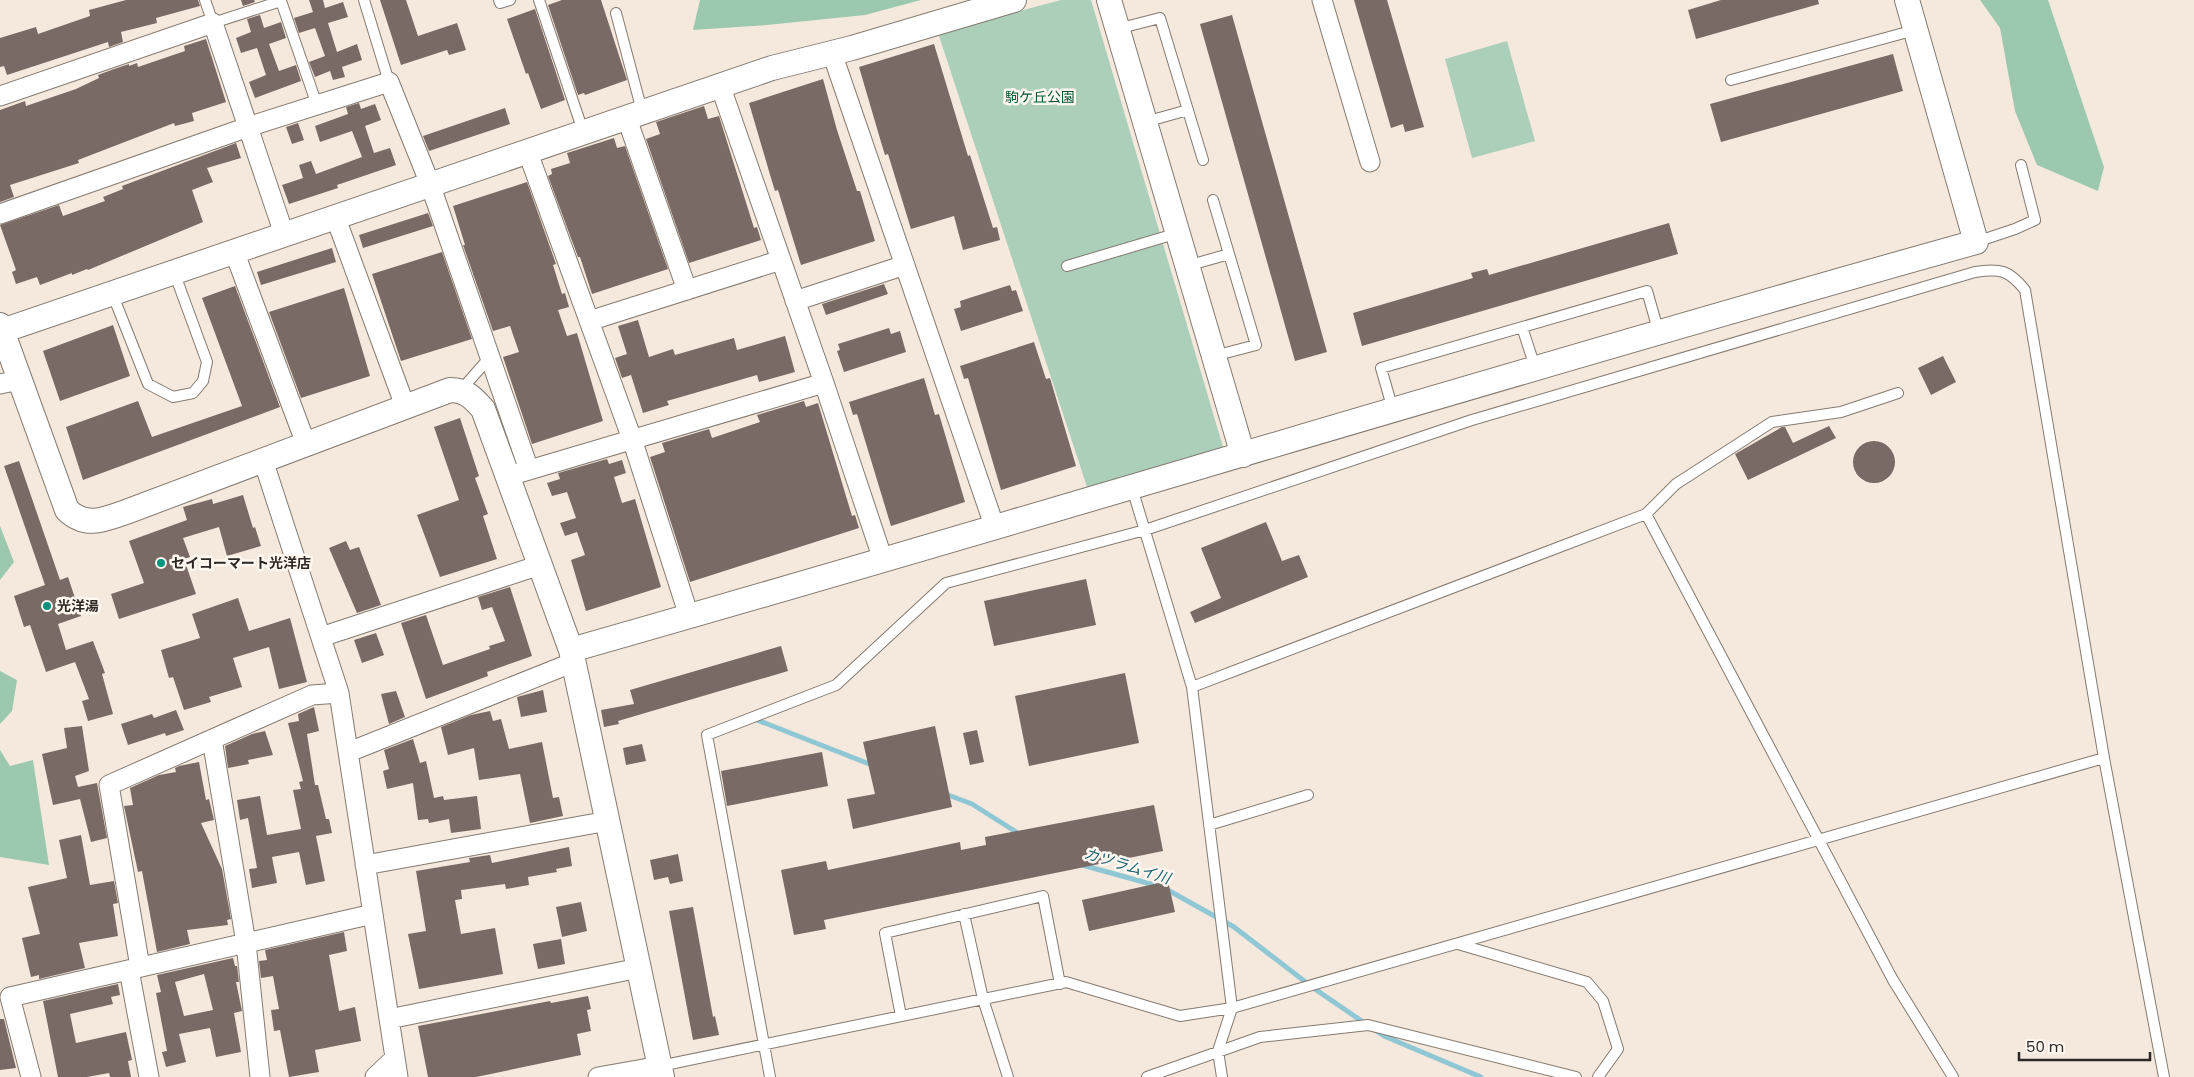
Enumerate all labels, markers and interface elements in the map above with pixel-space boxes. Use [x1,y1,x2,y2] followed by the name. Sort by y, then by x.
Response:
[1005,87,1075,107] park label: 駒ケ丘公園
[171,553,311,573] place label: セイコーマート光洋店
[155,557,167,569] marker: セイコーマート光洋店
[57,596,99,616] place label: 光洋湯
[41,600,53,612] marker: 光洋湯
[1081,842,1175,889] water label: カツラムイ川
[2019,1030,2150,1062] scale bar
[2026,1036,2064,1057] text: 50 m

